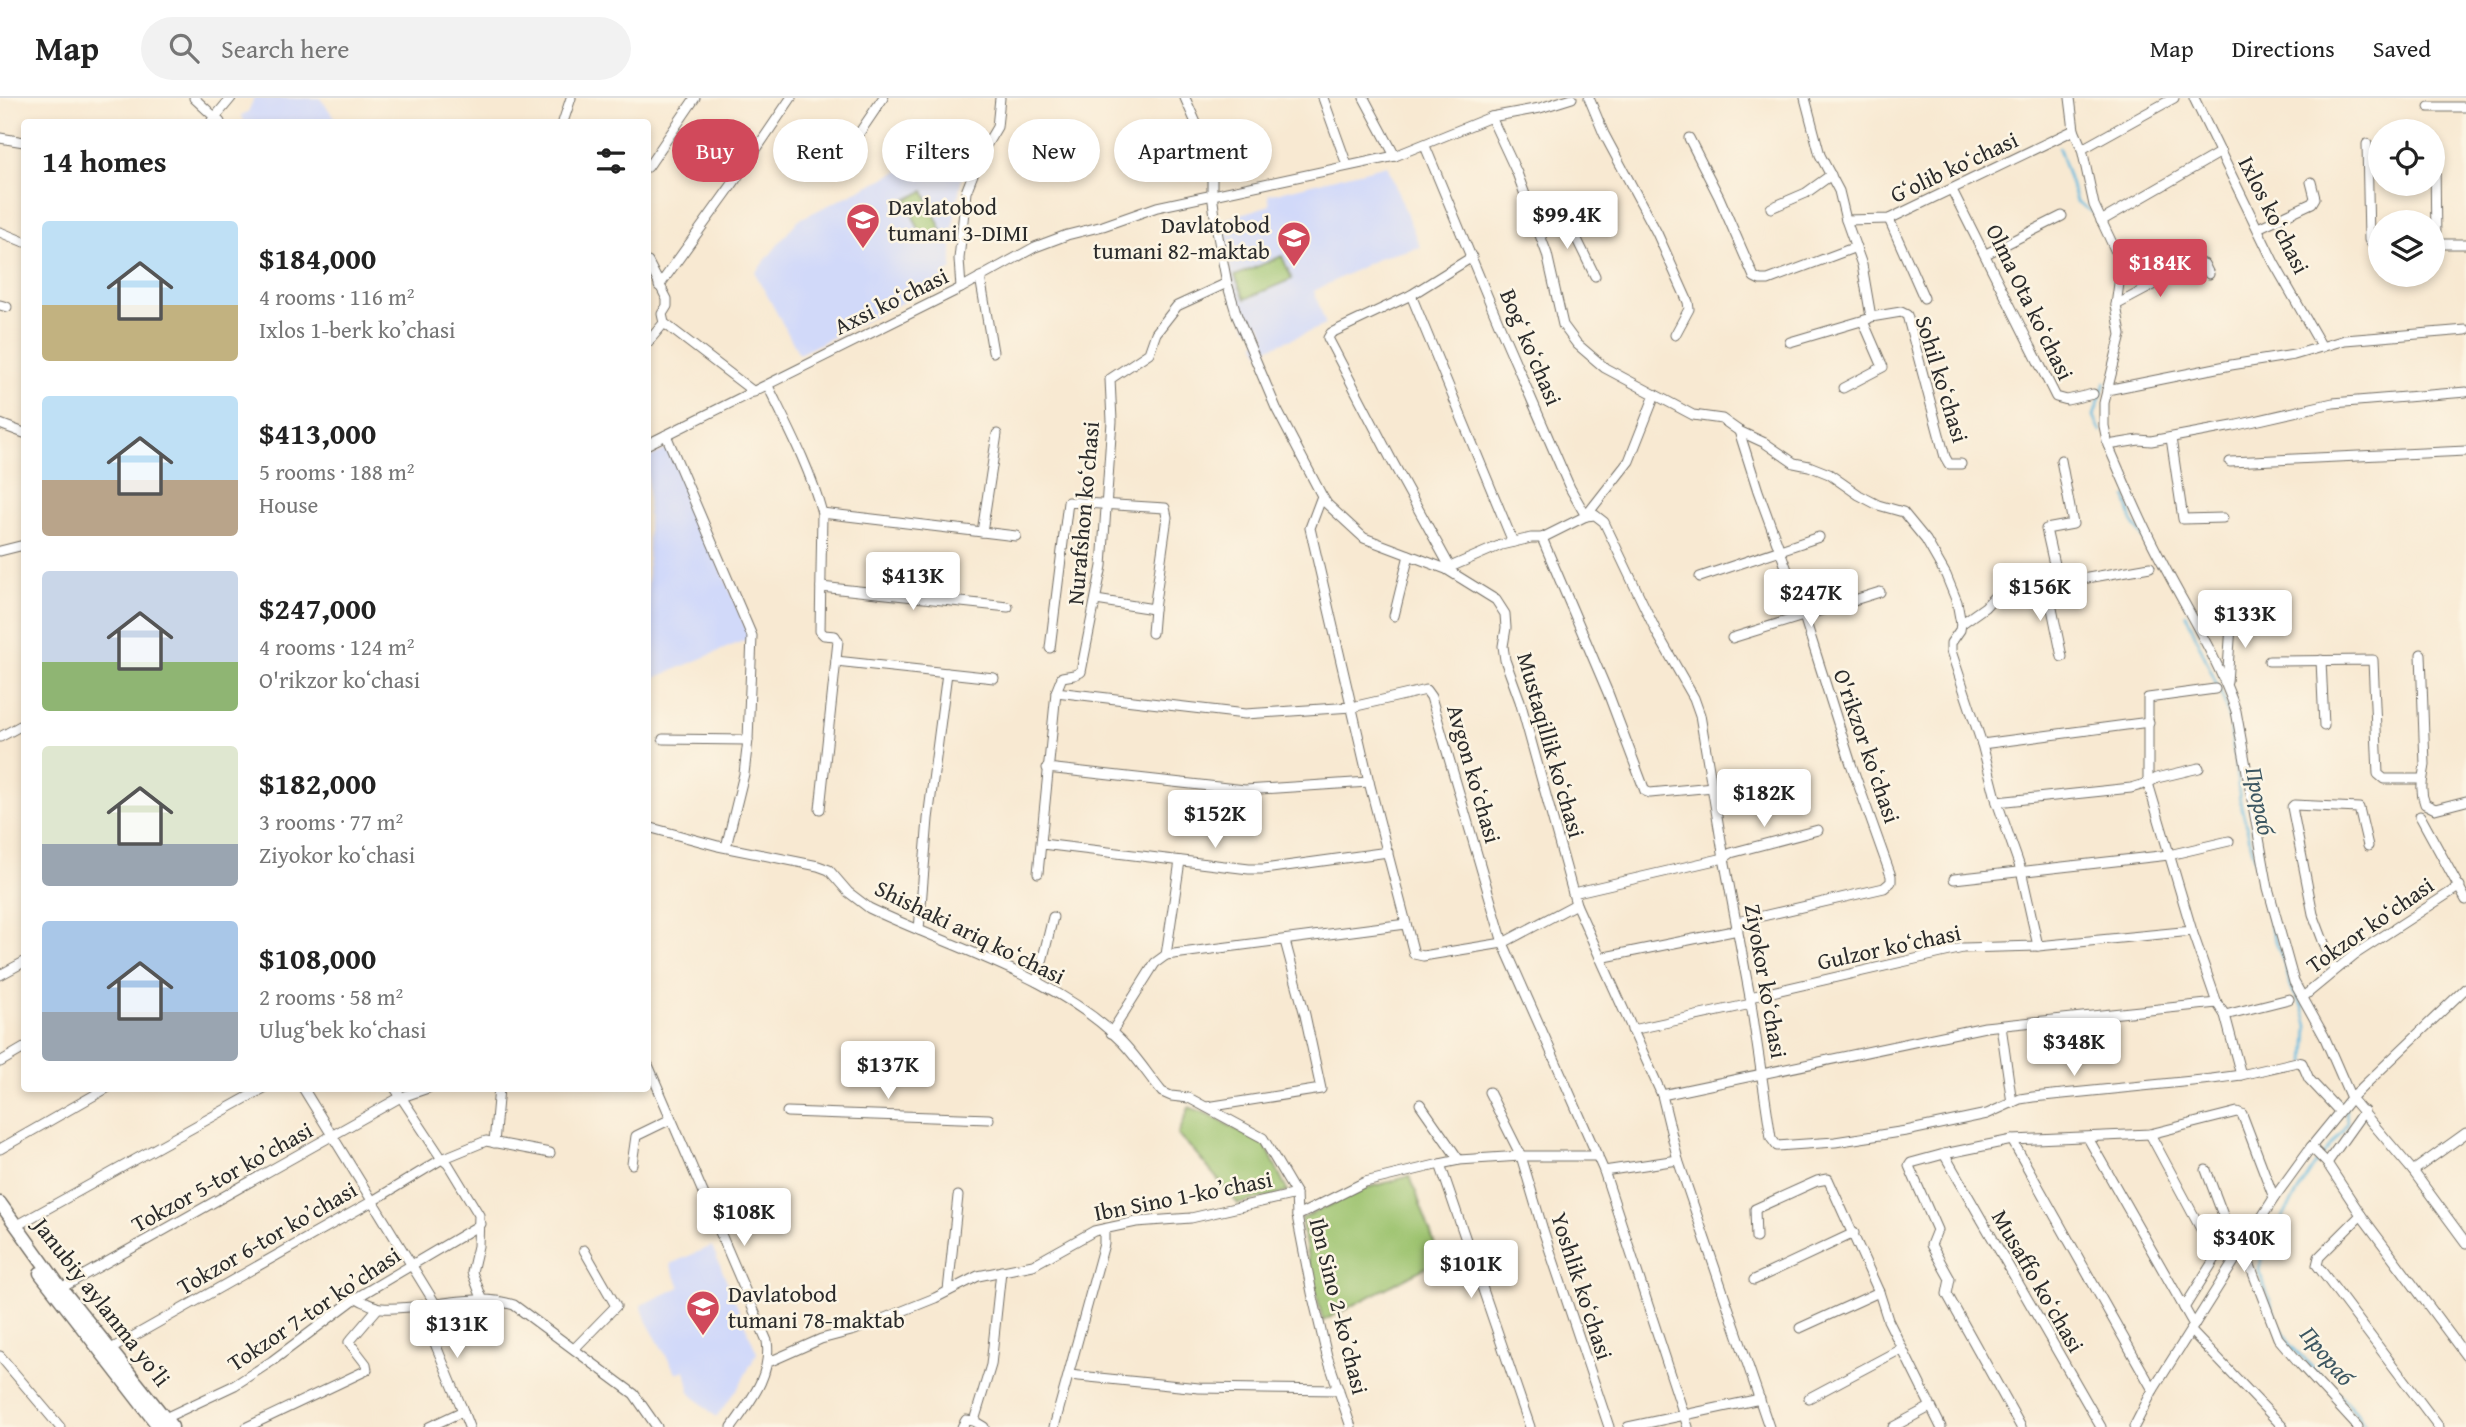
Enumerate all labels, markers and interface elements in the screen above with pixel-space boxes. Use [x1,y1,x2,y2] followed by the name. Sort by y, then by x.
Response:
[141,17,631,80] search box
[35,24,99,72] text: Map
[165,29,203,67] icon: search
[221,29,349,68] text: Search here
[2150,31,2194,66] text: Map
[2232,31,2335,66] text: Directions
[2373,31,2431,66] text: Saved
[672,119,759,182] chip: Buy
[773,119,868,182] chip: Rent
[882,119,994,182] chip: Filters
[1008,119,1100,182] chip: New
[1114,119,1272,182] chip: Apartment
[2368,119,2445,287] map controls
[2368,119,2445,196] button: locate
[1884,123,2023,211] street label: Gʻolib koʻchasi
[42,139,167,183] text: 14 homes
[592,142,630,180] icon: filters
[2231,150,2318,280] street label: Ixlos koʻchasi
[888,190,1029,249] place label: Davlatobod tumani 3-DIMI
[1510,192,1624,251] pin: $99.4K
[1533,197,1601,230] text: $99.4K
[844,201,882,250] school or university icon: Davlatobod tumani 3-DIMI
[1093,208,1271,267] place label: Davlatobod tumani 82-maktab
[2368,210,2445,287] button: layers
[1978,218,2083,386] street label: Olma Ota koʻchasi
[1275,219,1313,268] school or university icon: Davlatobod tumani 82-maktab
[259,236,376,280] text: $184,000
[2111,240,2209,299] pin: $184K
[2129,245,2191,278] text: $184K
[98,249,182,333] icon: home
[828,259,954,342] street label: Axsi koʻchasi
[259,280,414,313] text: 4 rooms · 116 m²
[1492,283,1571,410] street label: Bogʻ koʻchasi
[1908,311,1977,446] street label: Sohil koʻchasi
[259,313,456,346] text: Ixlos 1-berk koʼchasi
[259,411,376,455] text: $413,000
[1058,420,1107,606] street label: Nurafshon koʻchasi
[98,424,182,508] icon: home
[259,455,414,488] text: 5 rooms · 188 m²
[259,488,318,521] text: House
[864,552,962,612] pin: $413K
[882,558,944,591] text: $413K
[1991,564,2089,623] pin: $156K
[2009,569,2071,602] text: $156K
[1762,570,1860,629] pin: $247K
[1780,575,1842,608] text: $247K
[259,586,376,630] text: $247,000
[2196,590,2294,650] pin: $133K
[2214,596,2276,629] text: $133K
[98,599,182,683] icon: home
[259,630,414,663] text: 4 rooms · 124 m²
[1509,648,1594,841] street label: Mustaqillik koʻchasi
[259,663,420,696] text: O'rikzor koʻchasi
[1826,664,1909,827] street label: O'rikzor koʻchasi
[1439,701,1510,847] street label: Avgon koʻchasi
[259,761,376,805] text: $182,000
[2237,764,2284,839] water label: Прораб
[1715,770,1813,829] pin: $182K
[98,774,182,858] icon: home
[1733,775,1795,808] text: $182K
[1166,790,1264,850] pin: $152K
[1184,796,1246,829] text: $152K
[259,805,403,838] text: 3 rooms · 77 m²
[259,838,415,871] text: Ziyokor koʻchasi
[2299,868,2440,981] street label: Tokzor koʻchasi
[870,871,1071,992] street label: Shishaki ariq koʻchasi
[1737,901,1796,1061] street label: Ziyokor koʻchasi
[1814,915,1964,978] street label: Gulzor koʻchasi
[259,936,376,980] text: $108,000
[98,949,182,1033] icon: home
[259,980,403,1013] text: 2 rooms · 58 m²
[259,1013,426,1046] text: Ulugʻbek koʻchasi
[2025,1018,2123,1078] pin: $348K
[2043,1024,2105,1057] text: $348K
[839,1042,937,1101] pin: $137K
[857,1047,919,1080] text: $137K
[125,1113,318,1240] street label: Tokzor 5-tor koʼchasi
[1091,1162,1275,1229] street label: Ibn Sino 1-koʼchasi
[171,1173,363,1303] street label: Tokzor 6-tor koʼchasi
[695,1188,793,1248] pin: $108K
[713,1194,775,1227] text: $108K
[1984,1203,2093,1358] street label: Musaffo koʻchasi
[24,1208,179,1393] street label: Janubiy aylanma yoʻli
[1543,1208,1622,1364] street label: Yoshlik koʻchasi
[1302,1214,1377,1398] street label: Ibn Sino 2-koʼchasi
[2195,1214,2293,1274] pin: $340K
[2213,1220,2275,1253] text: $340K
[221,1238,407,1379] street label: Tokzor 7-tor koʼchasi
[1422,1240,1520,1300] pin: $101K
[1440,1246,1502,1279] text: $101K
[728,1277,905,1336] place label: Davlatobod tumani 78-maktab
[684,1288,722,1337] school or university icon: Davlatobod tumani 78-maktab
[408,1300,506,1360] pin: $131K
[426,1306,488,1339] text: $131K
[2292,1318,2363,1394] water label: Прораб

